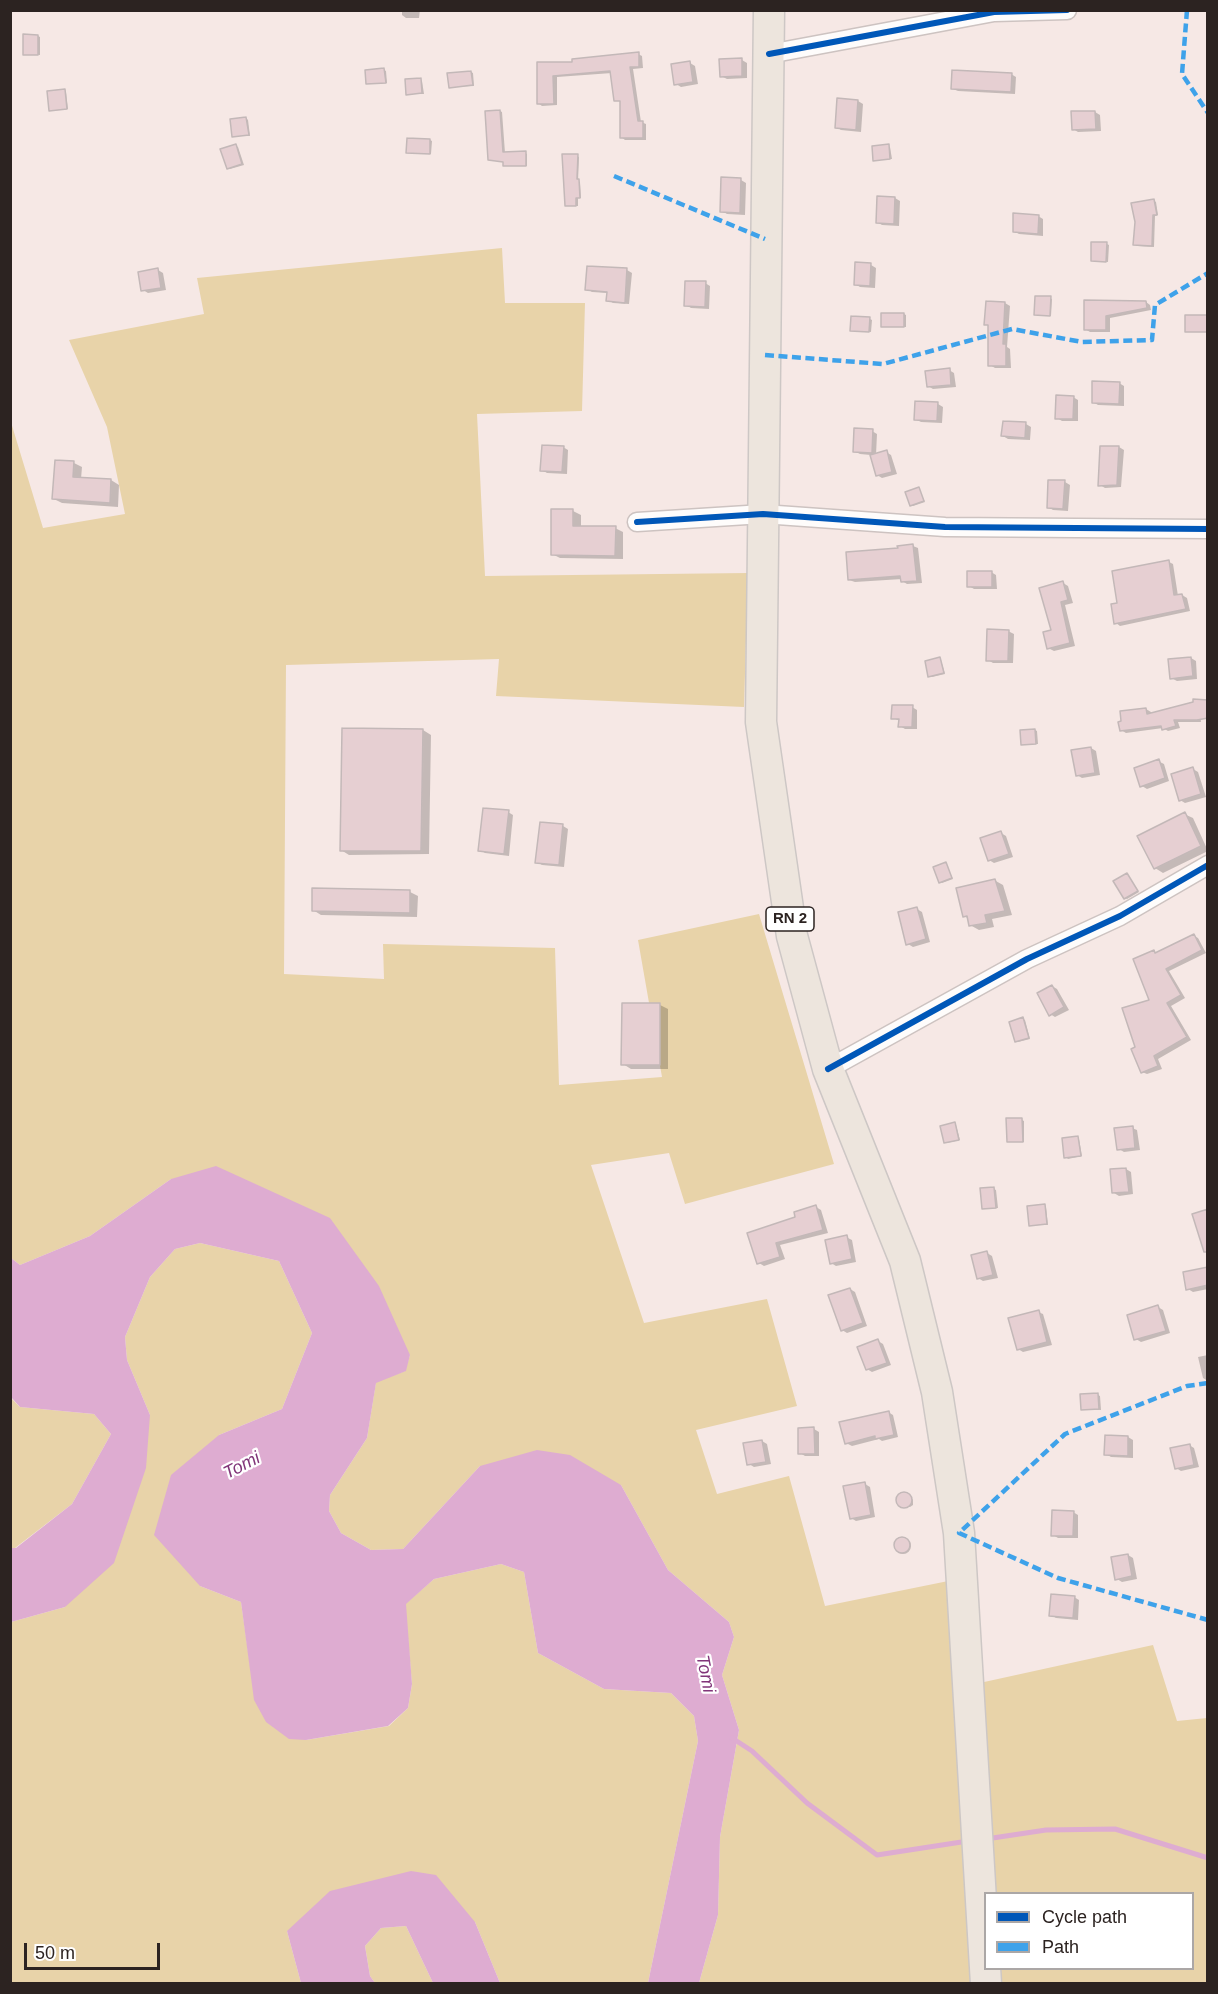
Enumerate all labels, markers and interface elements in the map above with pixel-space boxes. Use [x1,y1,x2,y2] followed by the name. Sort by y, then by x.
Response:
[766,907,814,931] road number: RN 2
[220,1448,264,1484] water label: Tomi
[691,1653,719,1695] water label: Tomi
[984,1892,1194,1970] legend
[1042,1907,1127,1927] text: Cycle path
[27,1931,164,1969] scale bar
[1042,1937,1079,1957] text: Path
[35,1943,75,1963] text: 50 m

